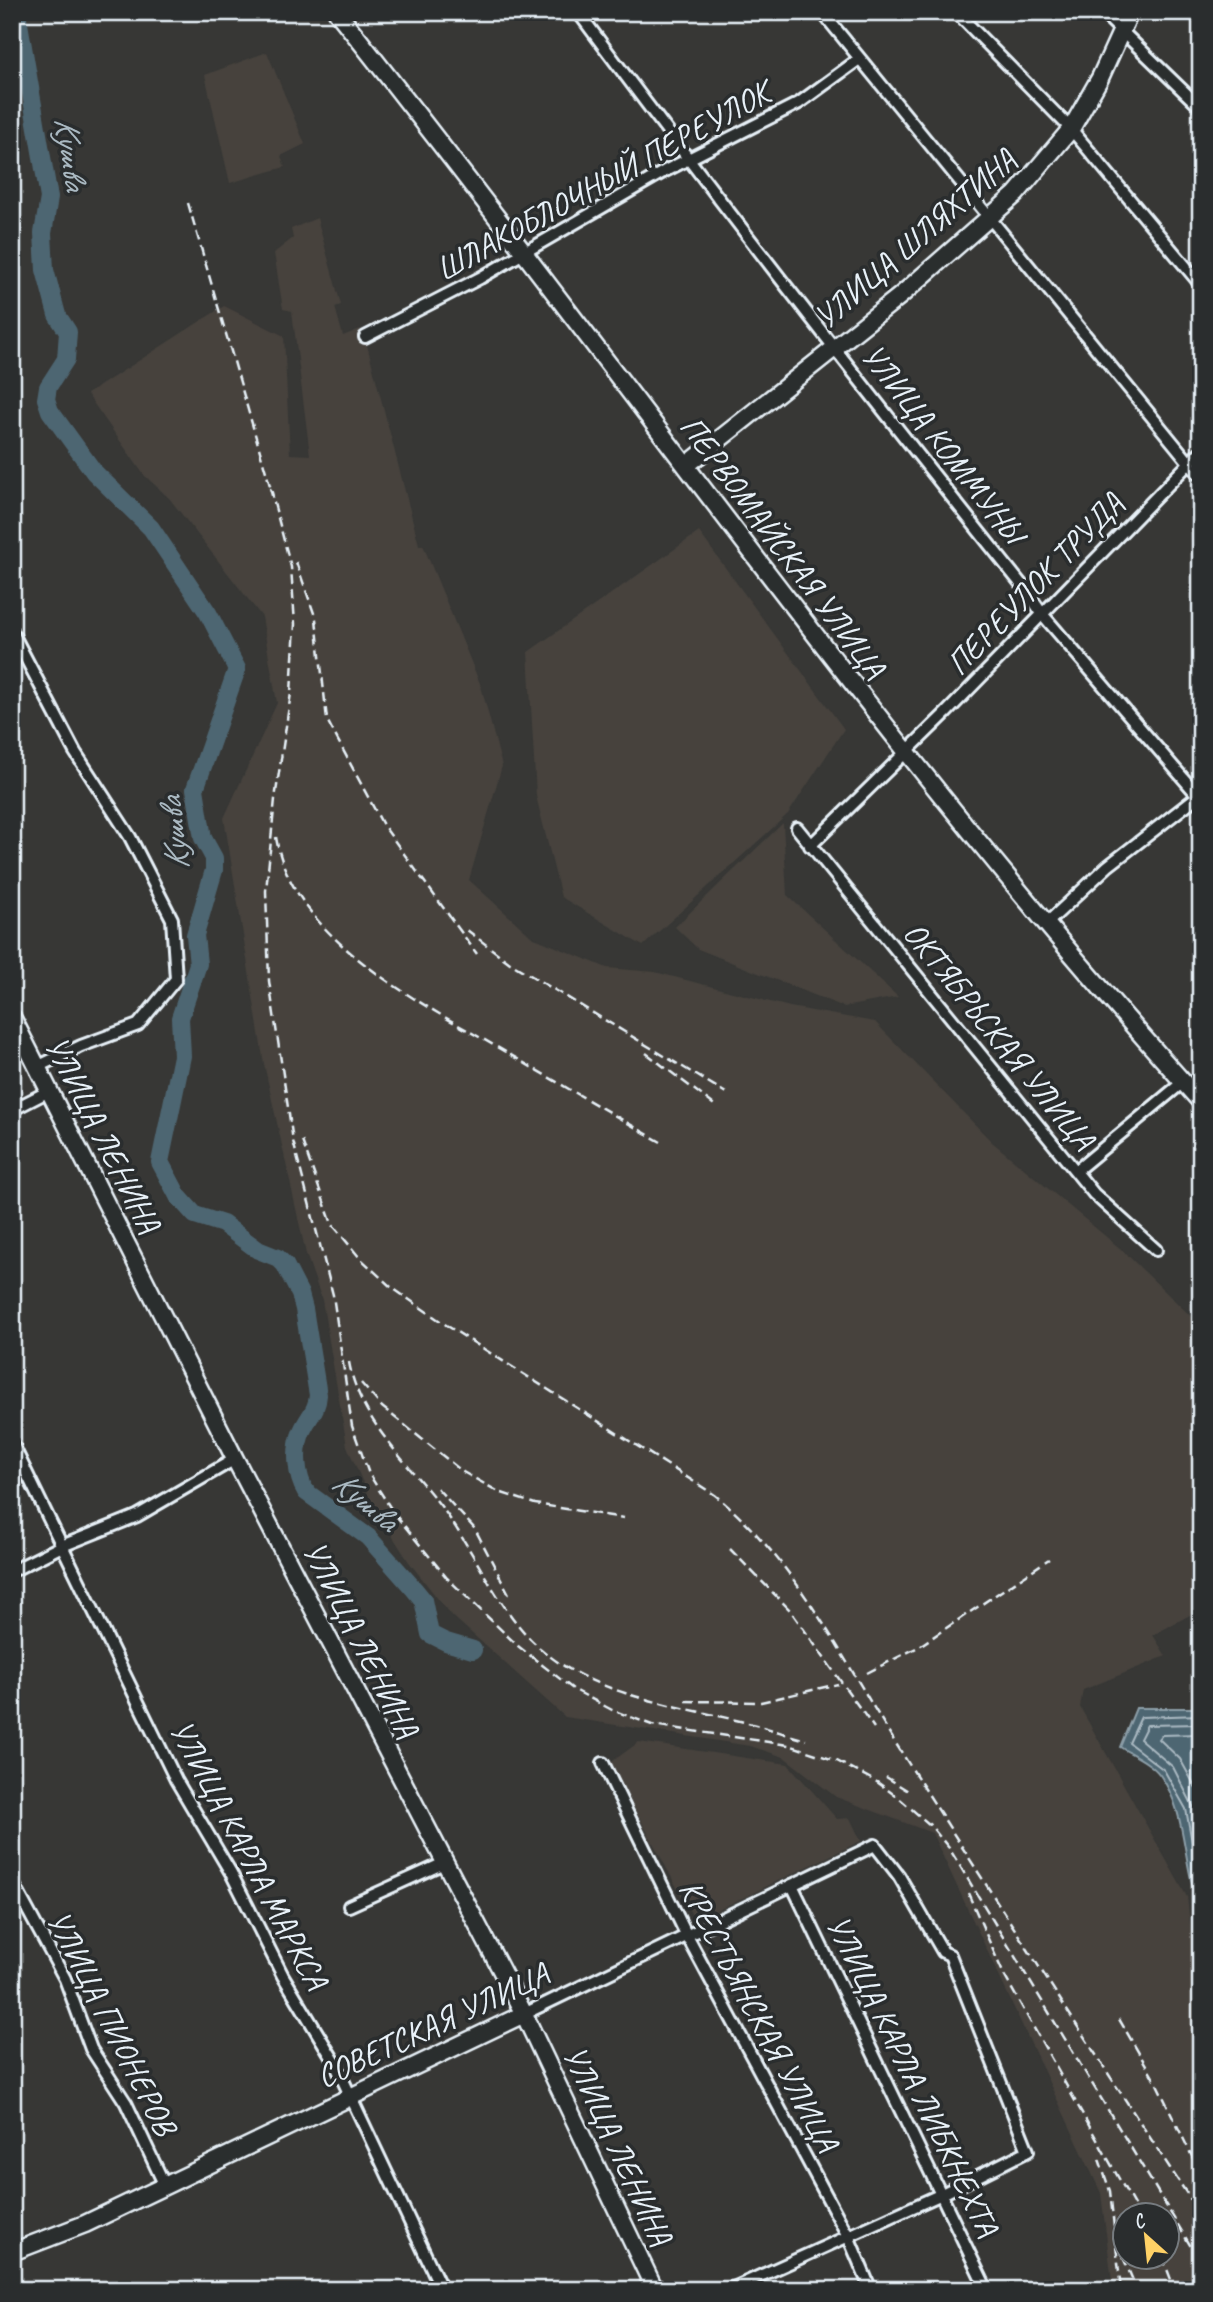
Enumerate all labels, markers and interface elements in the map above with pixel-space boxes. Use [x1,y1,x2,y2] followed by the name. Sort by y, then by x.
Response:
[428,68,783,290] street label: ШЛАКОБЛОЧНЫЙ ПЕРЕУЛОК
[44,114,99,195] water label: Кушва
[805,138,1026,338] street label: УЛИЦА ШЛЯХТИНА
[852,335,1037,556] street label: УЛИЦА КОММУНЫ
[671,407,897,687] street label: ПЕРВОМАЙСКАЯ УЛИЦА
[937,483,1133,684] street label: ПЕРЕУЛОК ТРУДА
[147,792,200,873] water label: Кушва
[894,913,1105,1159] street label: ОКТЯБРЬСКАЯ УЛИЦА
[36,1029,171,1241] street label: УЛИЦА ЛЕНИНА
[323,1460,410,1543] water label: Кушва
[294,1534,429,1746] street label: УЛИЦА ЛЕНИНА
[160,1713,338,1998] street label: УЛИЦА КАРЛА МАРКСА
[670,1872,849,2160] street label: КРЕСТЬЯНСКАЯ УЛИЦА
[38,1903,188,2144] street label: УЛИЦА ПИОНЕРОВ
[817,1908,1010,2244] street label: УЛИЦА КАРЛА ЛИБКНЕХТА
[310,1952,557,2097] street label: СОВЕТСКАЯ УЛИЦА
[554,2039,683,2253] street label: УЛИЦА ЛЕНИНА
[1112,2200,1182,2270] north arrow
[1129,2208,1151,2235] text: С

